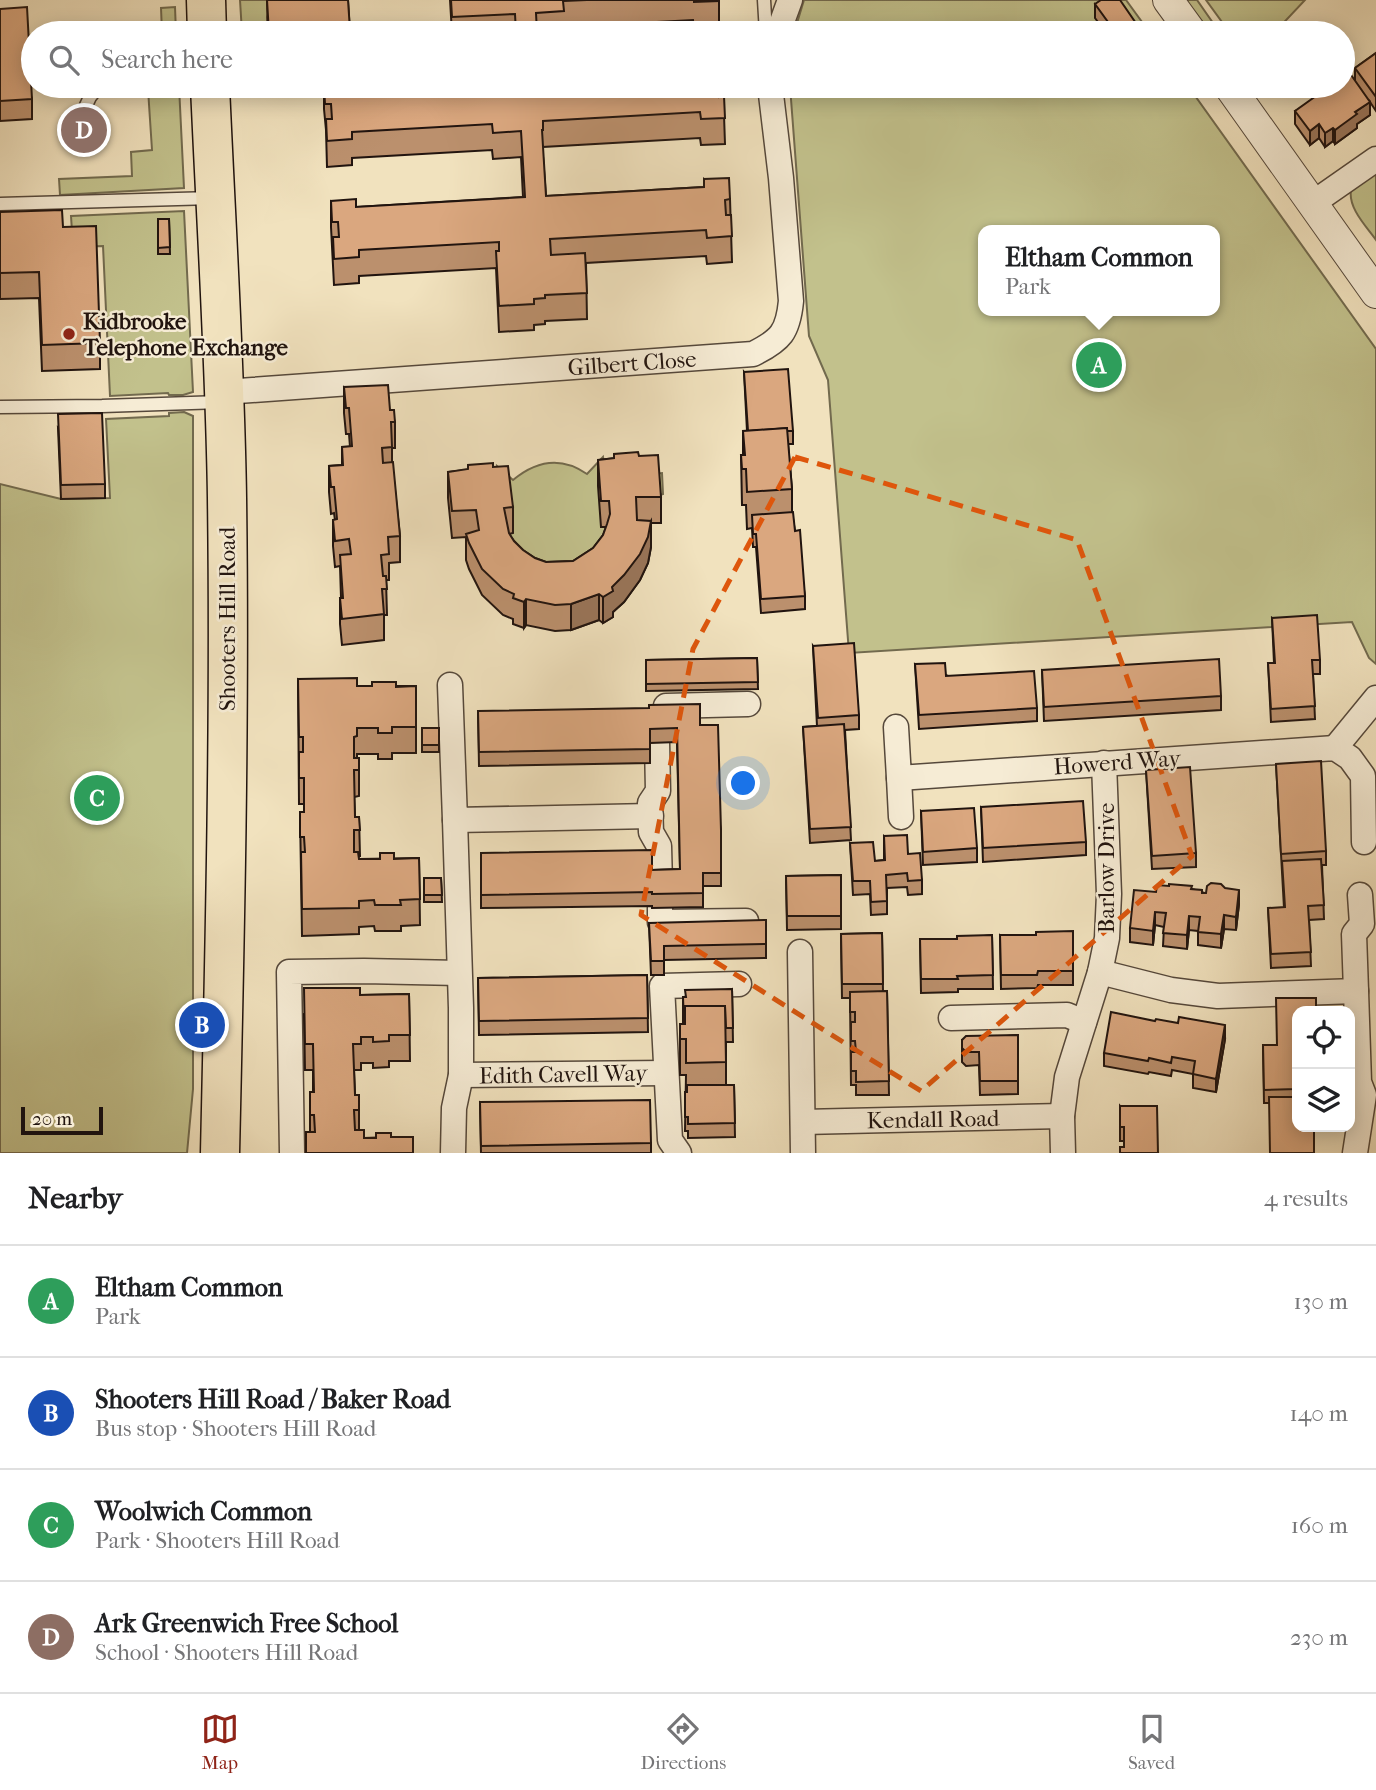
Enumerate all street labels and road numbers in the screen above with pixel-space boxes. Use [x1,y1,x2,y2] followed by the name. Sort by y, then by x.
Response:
[567,346,697,381] street label: Gilbert Close
[214,526,241,711] street label: Shooters Hill Road
[1052,745,1182,780] street label: Howerd Way
[1093,803,1120,933] street label: Barlow Drive
[479,1060,648,1089] street label: Edith Cavell Way
[866,1105,1000,1134] street label: Kendall Road

